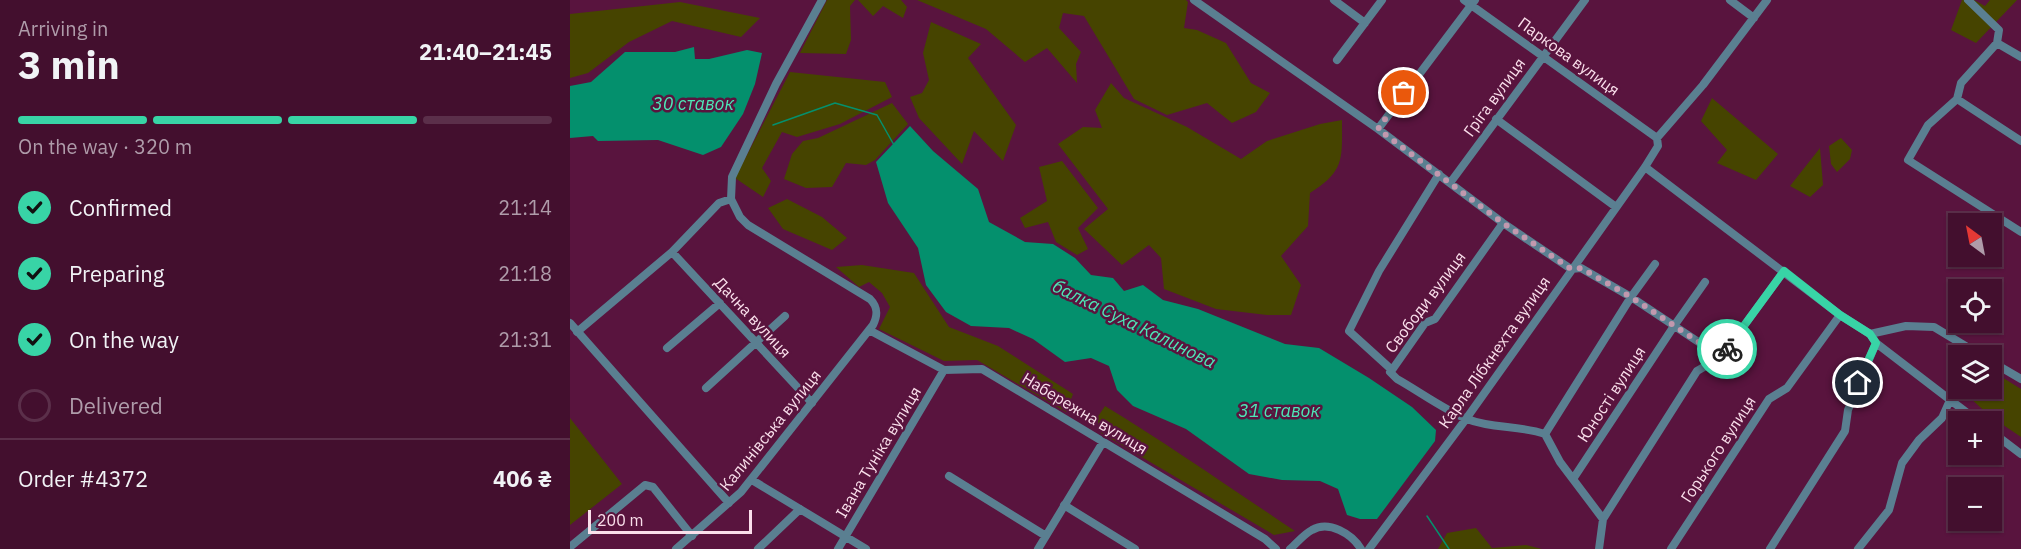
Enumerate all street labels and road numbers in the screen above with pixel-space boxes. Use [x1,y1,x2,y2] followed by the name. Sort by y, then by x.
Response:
[1514,12,1624,100] street label: Паркова вулиця
[1459,54,1529,140] street label: Гріга вулиця
[1380,247,1470,357] street label: Свободи вулиця
[710,272,796,362] street label: Дачна вулиця
[1434,272,1554,432] street label: Карла Лібкнехта вулиця
[1573,342,1649,446] street label: Юності вулиця
[715,365,825,495] street label: Калинівська вулиця
[1019,368,1151,458] street label: Набережна вулиця
[831,383,925,521] street label: Івана Туніка вулиця
[1676,392,1760,506] street label: Горького вулиця

